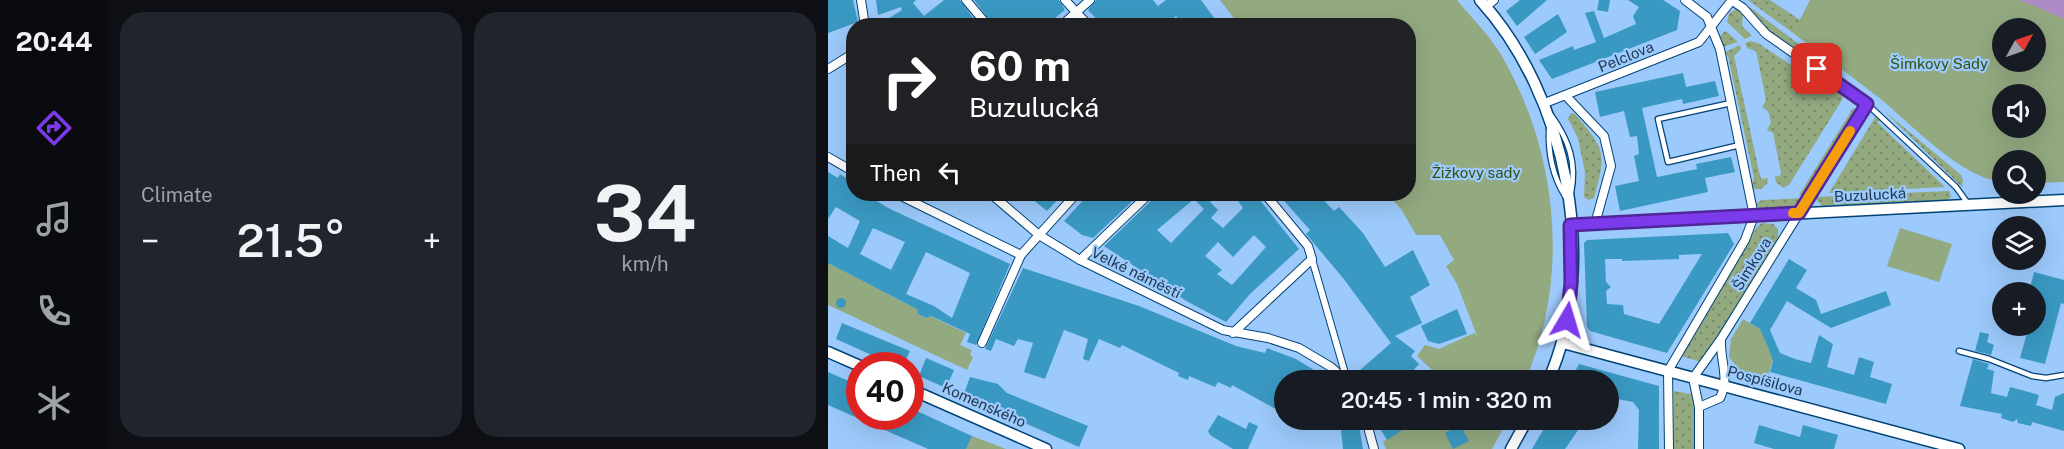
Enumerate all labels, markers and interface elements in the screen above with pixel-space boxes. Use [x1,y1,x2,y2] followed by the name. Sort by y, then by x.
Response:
[1992,18,2046,72] north arrow
[1992,18,2046,336] map controls
[15,25,93,57] text: 20:44
[1596,38,1656,75] street label: Pelclova
[969,41,1071,90] text: 60 m
[870,42,948,120] icon: right
[1791,43,1842,94] pin
[1800,52,1833,85] icon: arrive
[1890,55,1988,72] park label: Šimkovy Sady
[1992,84,2046,138] button: sound
[969,91,1099,123] text: Buzulucká
[33,107,75,149] icon: directions
[1992,150,2046,204] button: search
[933,156,966,189] icon: left
[870,160,921,186] text: Then
[1432,164,1520,181] park label: Žižkovy sady
[594,167,696,259] text: 34
[141,183,213,207] text: Climate
[1833,184,1907,205] street label: Buzulucká
[33,198,75,240] icon: music
[237,214,345,267] text: 21.5°
[1992,216,2046,270] button: layers
[141,222,159,260] text: −
[423,222,441,260] text: +
[1729,234,1774,293] street label: Šimkova
[1089,244,1184,302] street label: Velké náměstí
[621,252,669,276] text: km/h
[1992,282,2046,336] button: +
[1535,288,1599,352] position arrow
[33,290,75,332] icon: phone
[846,352,924,430] speed limit sign: 40
[1725,362,1805,399] street label: Pospíšilova
[940,379,1029,431] street label: Komenského
[33,382,75,424] icon: climate
[1341,387,1552,413] text: 20:45 · 1 min · 320 m

